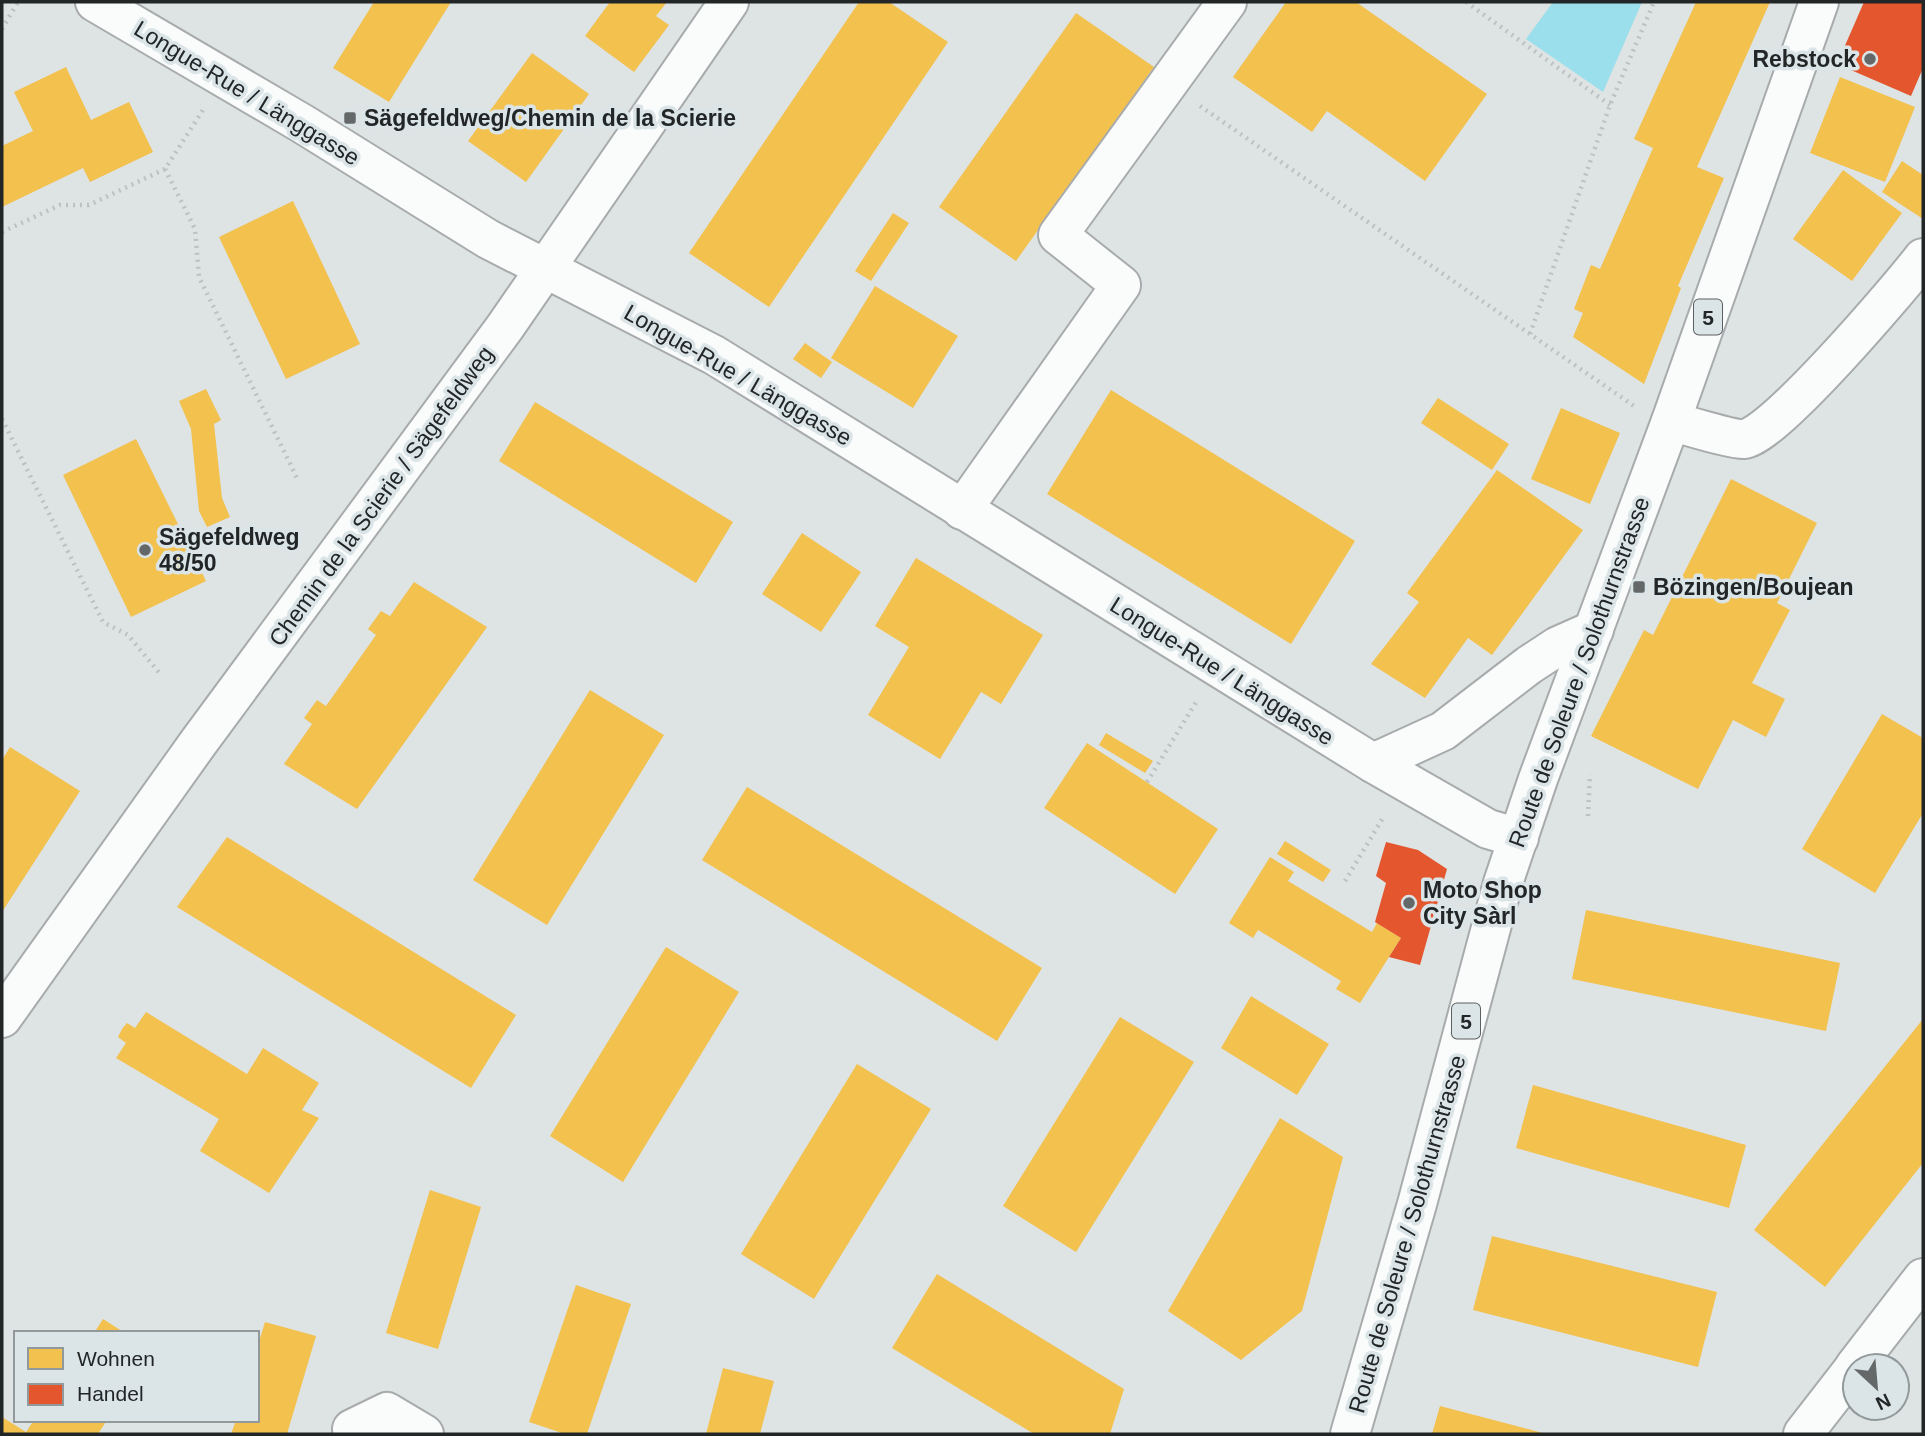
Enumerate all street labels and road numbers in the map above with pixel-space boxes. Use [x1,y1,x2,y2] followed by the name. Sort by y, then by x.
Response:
[130,15,364,171] street label: Longue-Rue / Länggasse
[620,299,856,451] street label: Longue-Rue / Länggasse
[1694,300,1722,334] road number: 5
[263,341,499,651] street label: Chemin de la Scierie / Sägefeldweg
[1503,493,1655,851] street label: Route de Soleure / Solothurnstrasse
[1106,592,1338,750] street label: Longue-Rue / Länggasse
[1452,1004,1480,1038] road number: 5
[1343,1052,1471,1416] street label: Route de Soleure / Solothurnstrasse

